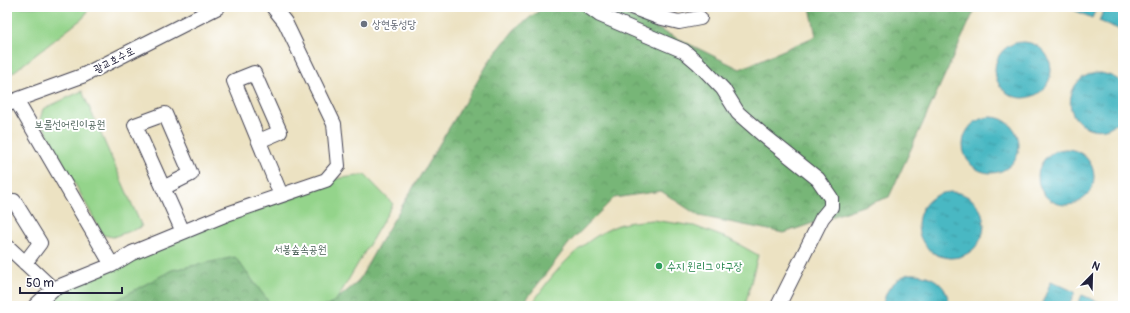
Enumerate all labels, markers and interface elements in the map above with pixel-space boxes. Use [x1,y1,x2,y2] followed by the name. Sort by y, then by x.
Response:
[372,18,416,31] place label: 상현동성당
[359,19,369,29] marker: 상현동성당
[91,44,137,76] street label: 광교호수로
[35,118,106,131] park label: 보물선어린이공원
[273,243,327,256] park label: 서봉숲속공원
[1072,255,1112,295] north arrow
[1090,259,1102,274] text: N
[667,260,743,273] place label: 수지 윈리그 야구장
[654,261,664,271] marker: 수지 윈리그 야구장
[20,269,122,295] scale bar
[26,276,54,291] text: 50 m

